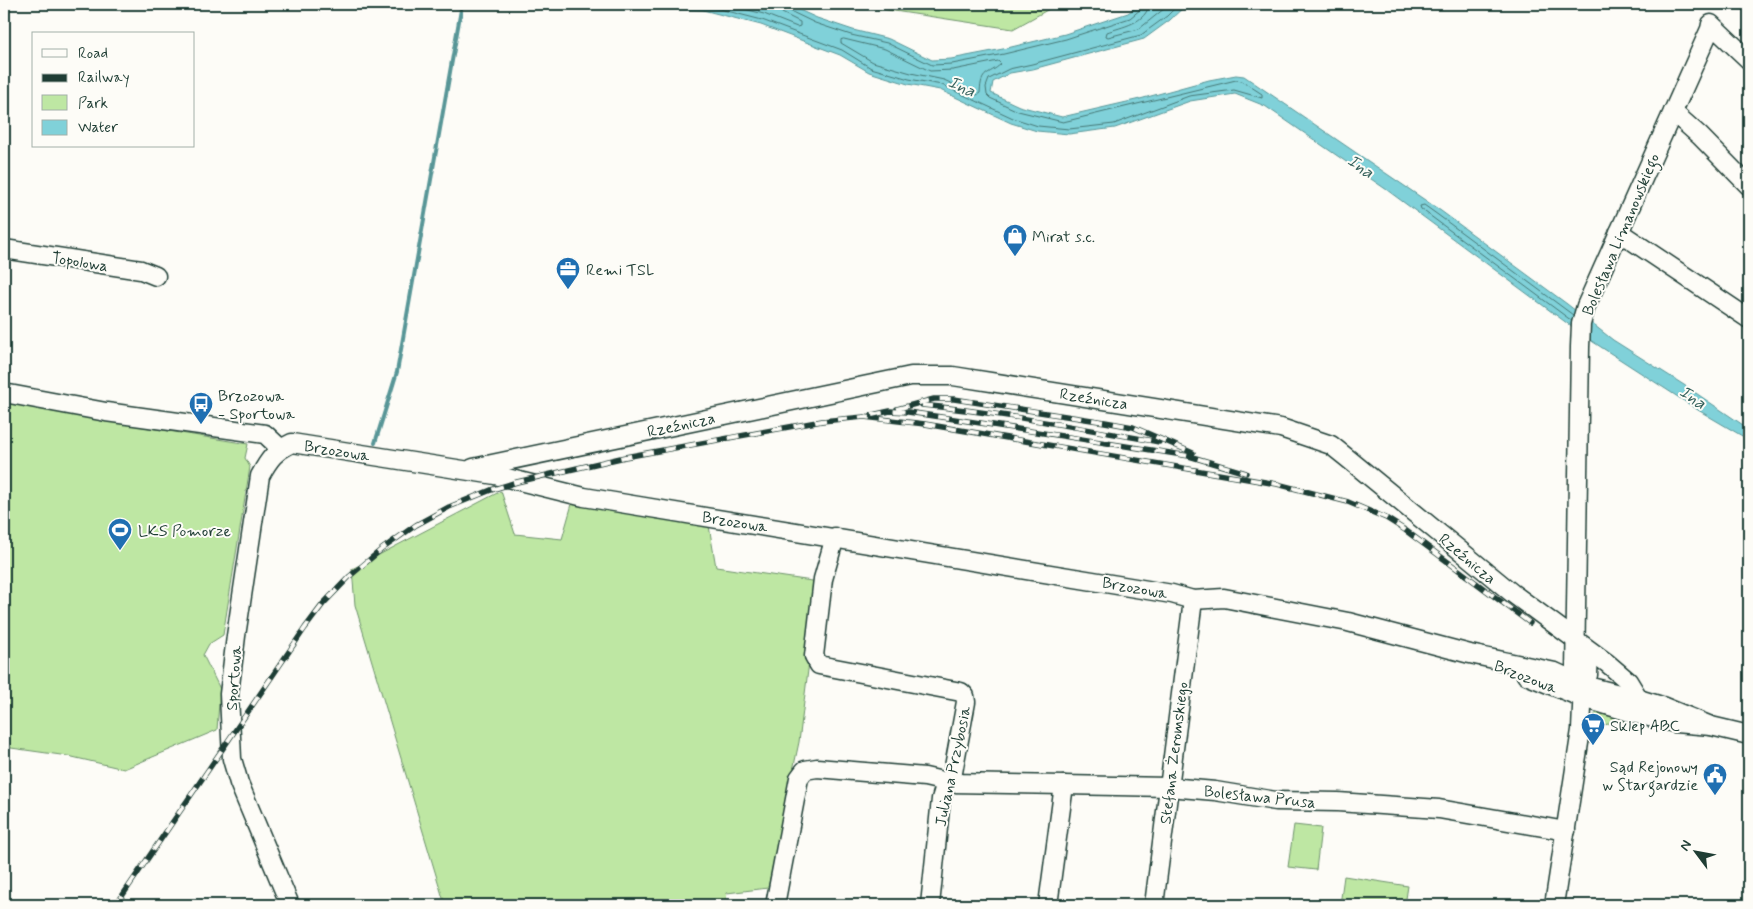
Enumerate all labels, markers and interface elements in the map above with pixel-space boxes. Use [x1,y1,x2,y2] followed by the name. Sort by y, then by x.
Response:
[32,32,195,148] legend
[78,44,108,64] text: Road
[78,68,130,88] text: Railway
[944,70,979,104] water label: Ina
[78,94,108,114] text: Park
[78,118,118,138] text: Water
[1342,149,1379,185] water label: Ina
[1578,150,1666,319] street label: Bolesława Limanowskiego
[1002,223,1028,257] shop icon: Mirat s.c.
[1032,227,1095,248] place label: Mirat s.c.
[50,248,109,277] street label: Topolowa
[555,256,581,290] office icon: Remi TSL
[586,260,654,281] place label: Remi TSL
[1674,380,1711,416] water label: Ina
[1058,384,1130,415] street label: Rzeźnicza
[218,386,295,425] place label: Brzozowa - Sportowa
[188,391,214,425] bus stop icon: Brzozowa - Sportowa
[646,408,717,443] street label: Rzeźnicza
[302,436,371,467] street label: Brzozowa
[700,507,769,538] street label: Brzozowa
[107,517,133,551] sports icon: LKS Pomorze
[138,521,232,542] place label: LKS Pomorze
[1434,529,1500,589] street label: Rzeźnicza
[1100,572,1170,605] street label: Brzozowa
[222,644,247,711] street label: Sportowa
[1491,656,1560,699] street label: Brzozowa
[1155,681,1194,825] street label: Stefana Żeromskiego
[930,704,977,828] street label: Juliana Przybosia
[1580,712,1606,746] supermarket icon: Sklep ABC
[1610,716,1680,737] place label: Sklep ABC
[1602,757,1698,797] place label: Sąd Rejonowy w Stargardzie
[1702,762,1728,796] public building icon: Sąd Rejonowy w Stargardzie
[1203,781,1317,814] street label: Bolesława Prusa
[1670,826,1720,876] north arrow
[1676,837,1696,854] text: N

